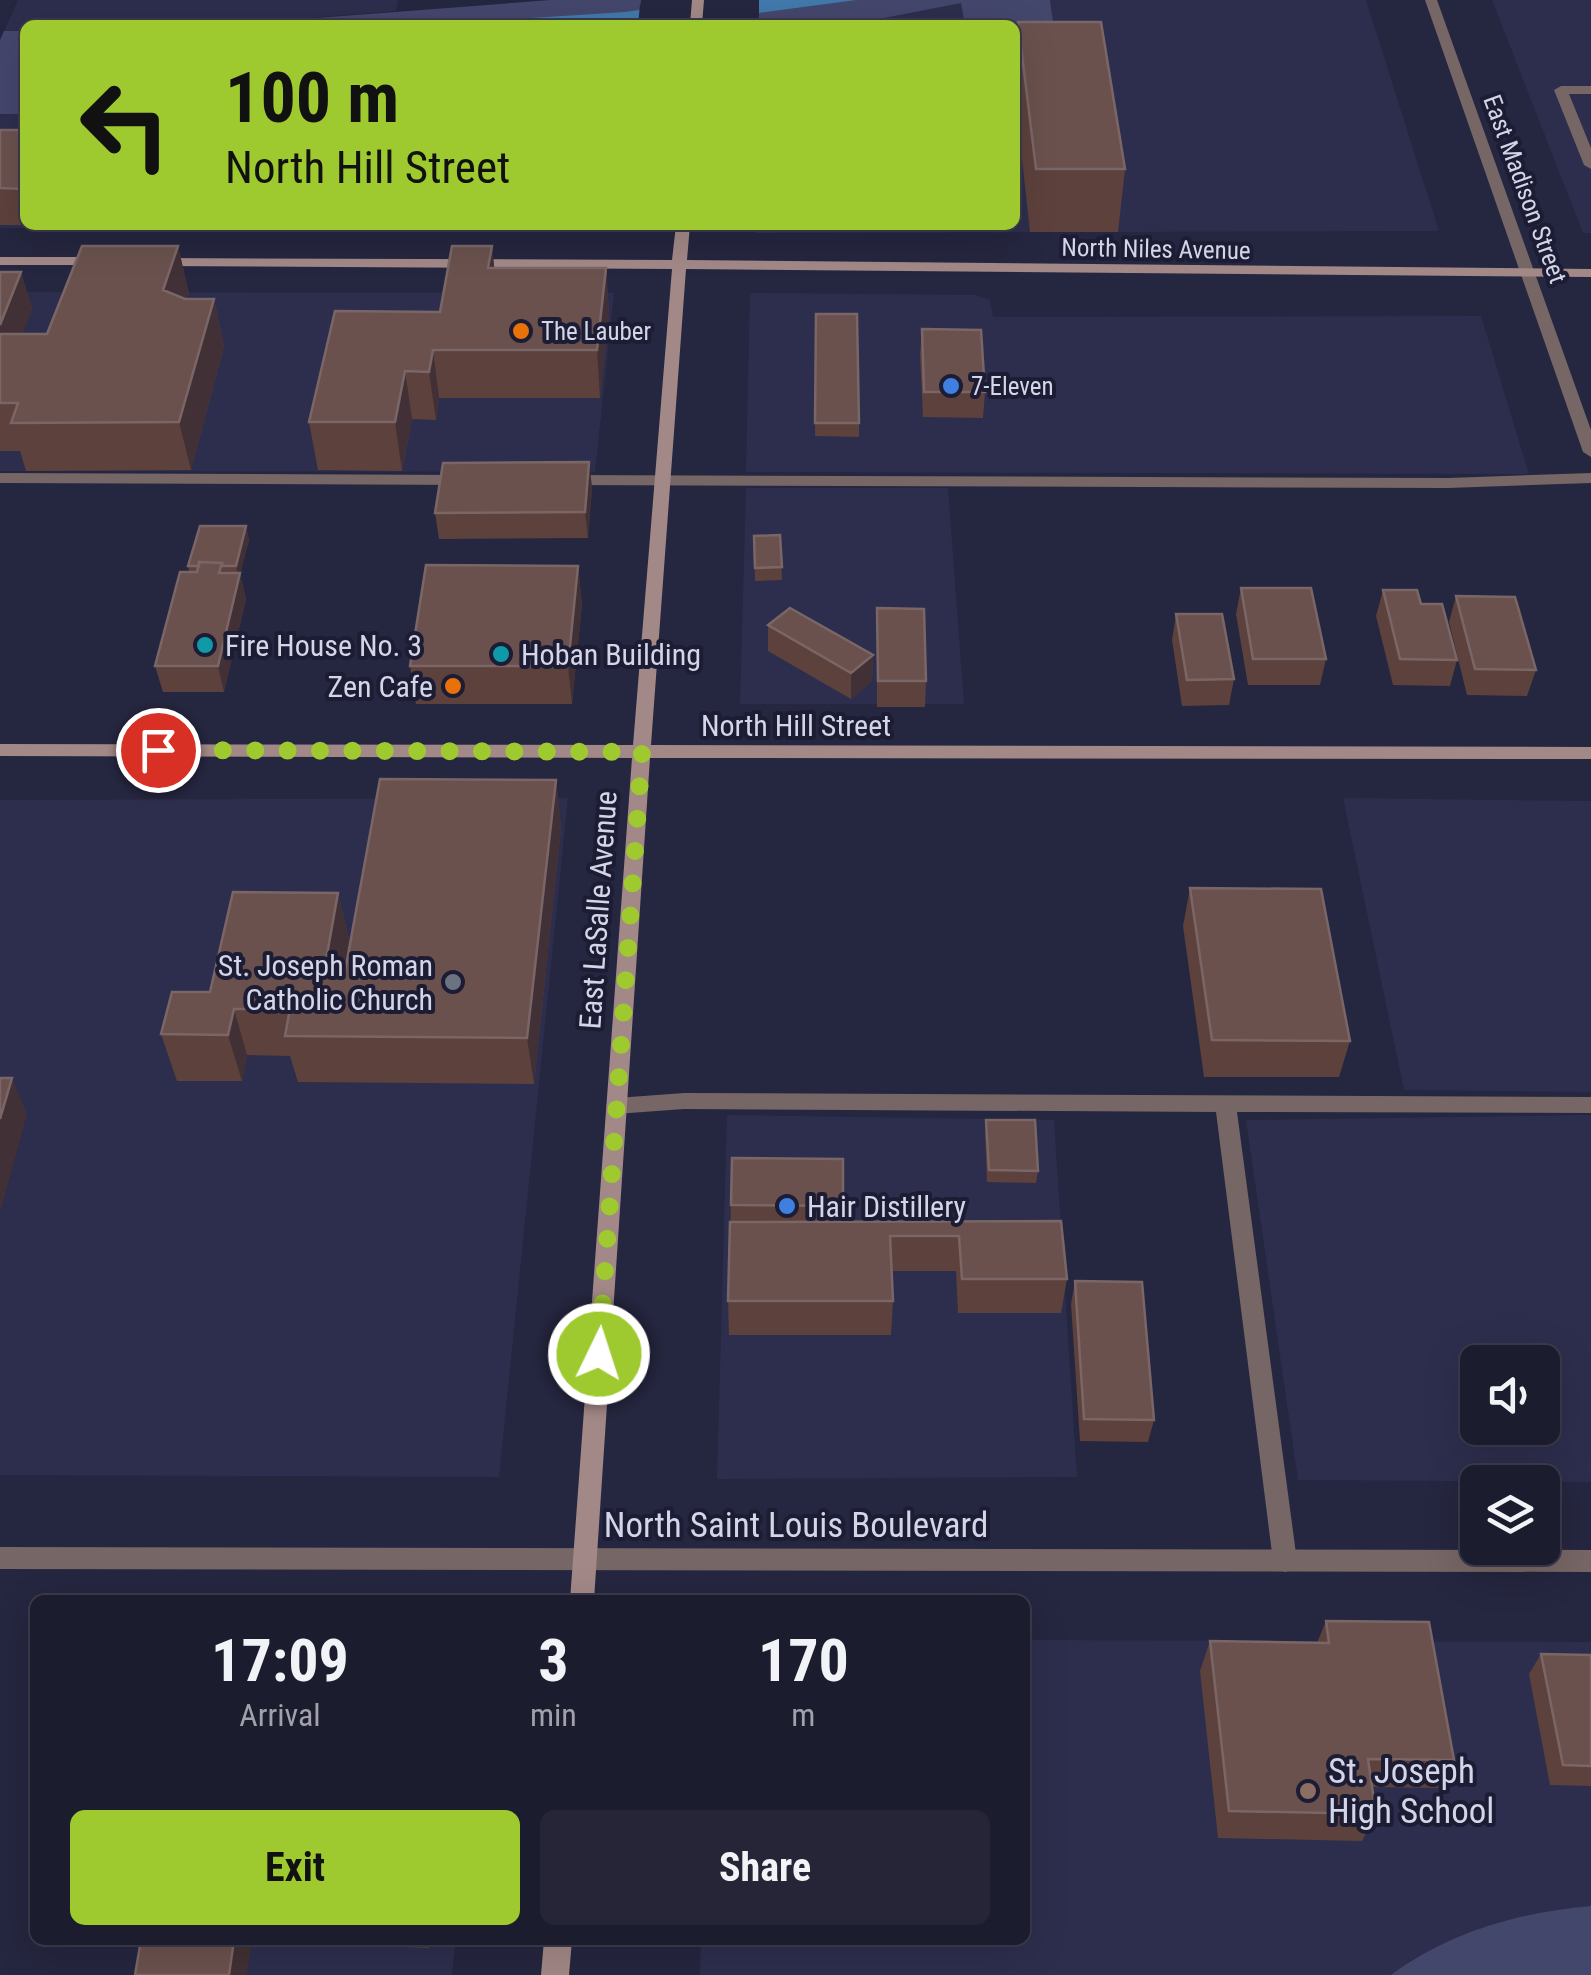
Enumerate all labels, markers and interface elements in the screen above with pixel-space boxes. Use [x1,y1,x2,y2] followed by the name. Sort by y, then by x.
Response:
[225,57,399,139] text: 100 m
[60,60,190,190] icon: left
[1477,91,1573,287] street label: East Madison Street
[225,141,510,194] text: North Hill Street
[1061,233,1251,265] street label: North Niles Avenue
[541,317,652,346] place label: The Lauber
[510,320,532,342] marker: The Lauber
[971,372,1054,401] place label: 7-Eleven
[940,375,962,397] marker: 7-Eleven
[225,628,422,663] place label: Fire House No. 3
[194,634,216,656] marker: Fire House No. 3
[521,637,701,672] place label: Hoban Building
[490,643,512,665] marker: Hoban Building
[328,669,433,704] place label: Zen Cafe
[442,675,464,697] marker: Zen Cafe
[116,708,201,793] pin
[701,708,891,743] street label: North Hill Street
[131,723,186,778] icon: arrive
[572,790,624,1030] street label: East LaSalle Avenue
[218,948,433,1017] place label: St. Joseph Roman Catholic Church
[442,971,464,993] marker: St. Joseph Roman Catholic Church
[807,1189,966,1224] place label: Hair Distillery
[776,1195,798,1217] marker: Hair Distillery
[547,1302,651,1406] position arrow
[1460,1345,1560,1565] map controls
[1460,1345,1560,1445] button: sound
[1460,1465,1560,1565] button: layers
[604,1505,988,1546] street label: North Saint Louis Boulevard
[211,1625,349,1696] text: 17:09
[538,1625,569,1696] text: 3
[758,1625,849,1696] text: 170
[239,1696,321,1734] text: Arrival
[530,1696,577,1734] text: min
[791,1696,815,1734] text: m
[1328,1751,1494,1832] place label: St. Joseph High School
[1297,1780,1319,1802] marker: St. Joseph High School
[70,1810,520,1925] button: Exit
[540,1810,990,1925] button: Share

